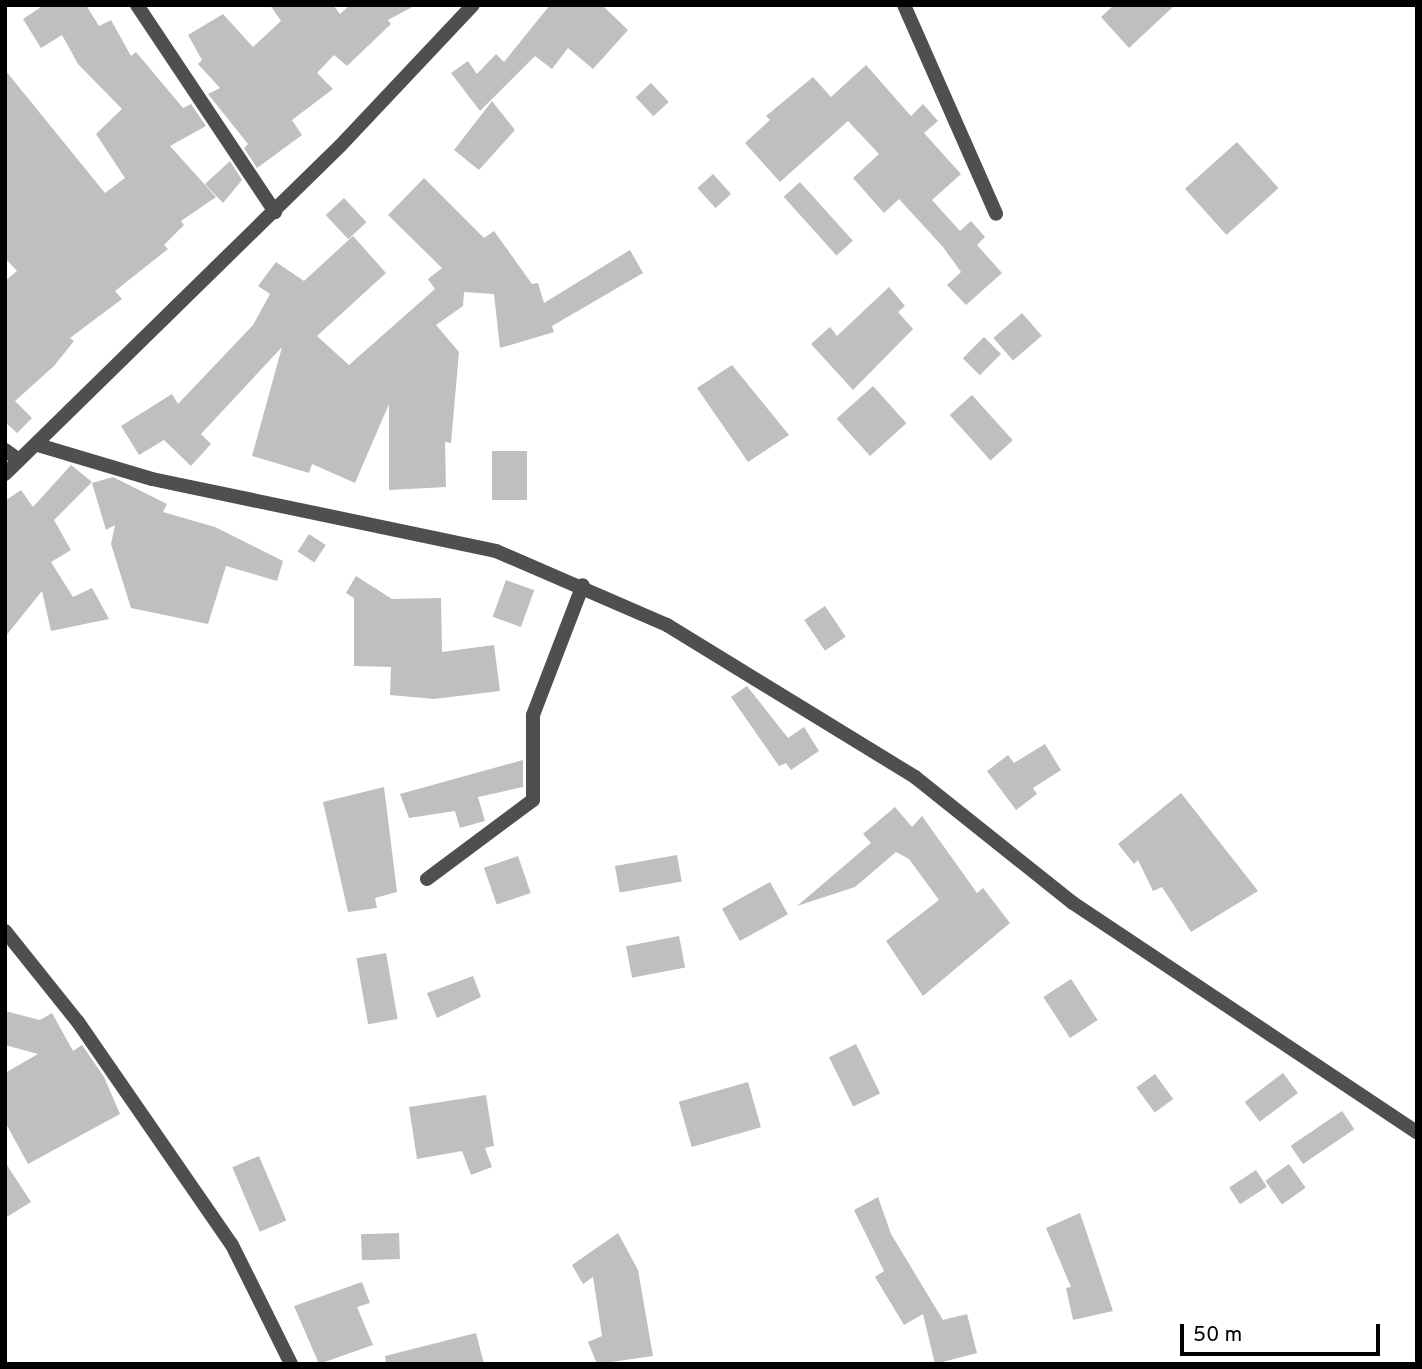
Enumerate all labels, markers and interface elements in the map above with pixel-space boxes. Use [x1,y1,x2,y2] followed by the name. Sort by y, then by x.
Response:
[1184,1310,1384,1354] scale bar
[1193,1322,1242,1349] text: 50 m

